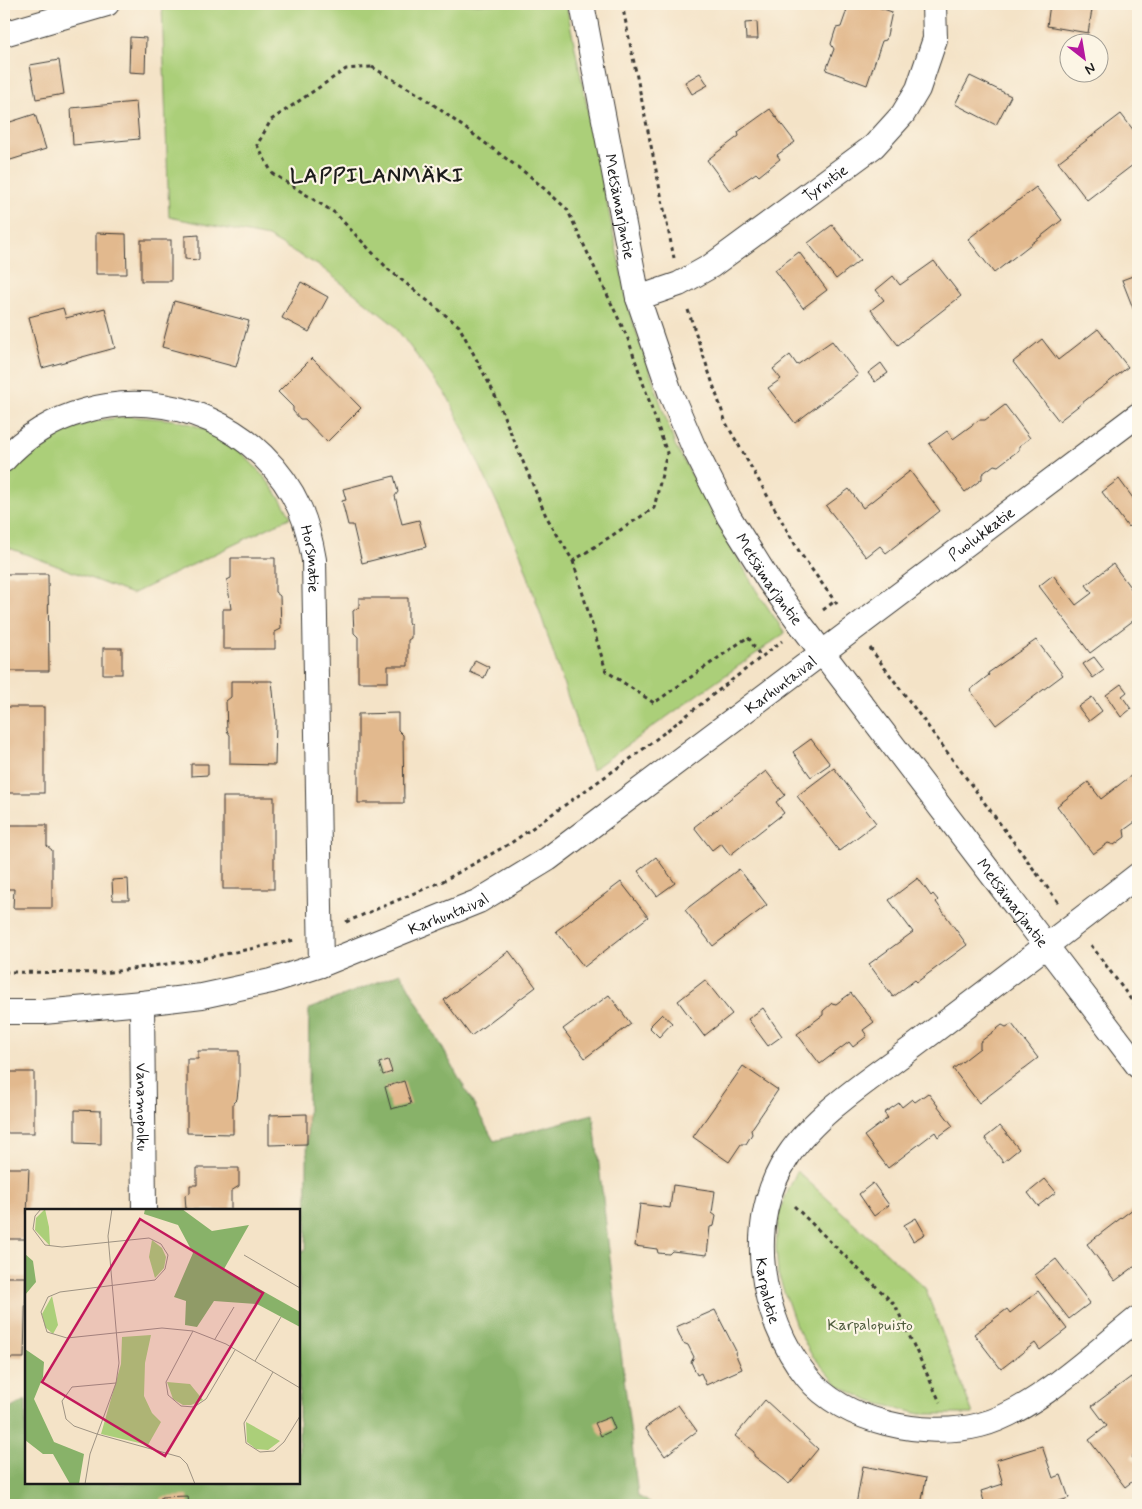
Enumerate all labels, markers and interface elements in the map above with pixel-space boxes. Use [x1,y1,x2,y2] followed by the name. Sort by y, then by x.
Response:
[1060,32,1110,82] north arrow
[1082,58,1099,78] text: N
[599,152,639,261] street label: Metsämarjantie
[798,160,852,207] street label: Tyrnitie
[290,162,464,190] district label: LAPPILANMÄKI
[944,502,1019,566] street label: Puolukkatie
[295,523,324,593] street label: Horsmatie
[730,530,807,630] street label: Metsämarjantie
[741,651,821,719] street label: Karhuntaival
[971,855,1053,952] street label: Metsämarjantie
[405,889,493,941] street label: Karhuntaival
[131,1063,152,1151] street label: Vanamopolku
[25,1209,300,1484] inset map
[750,1257,785,1327] street label: Karpalotie
[827,1315,913,1336] park label: Karpalopuisto

